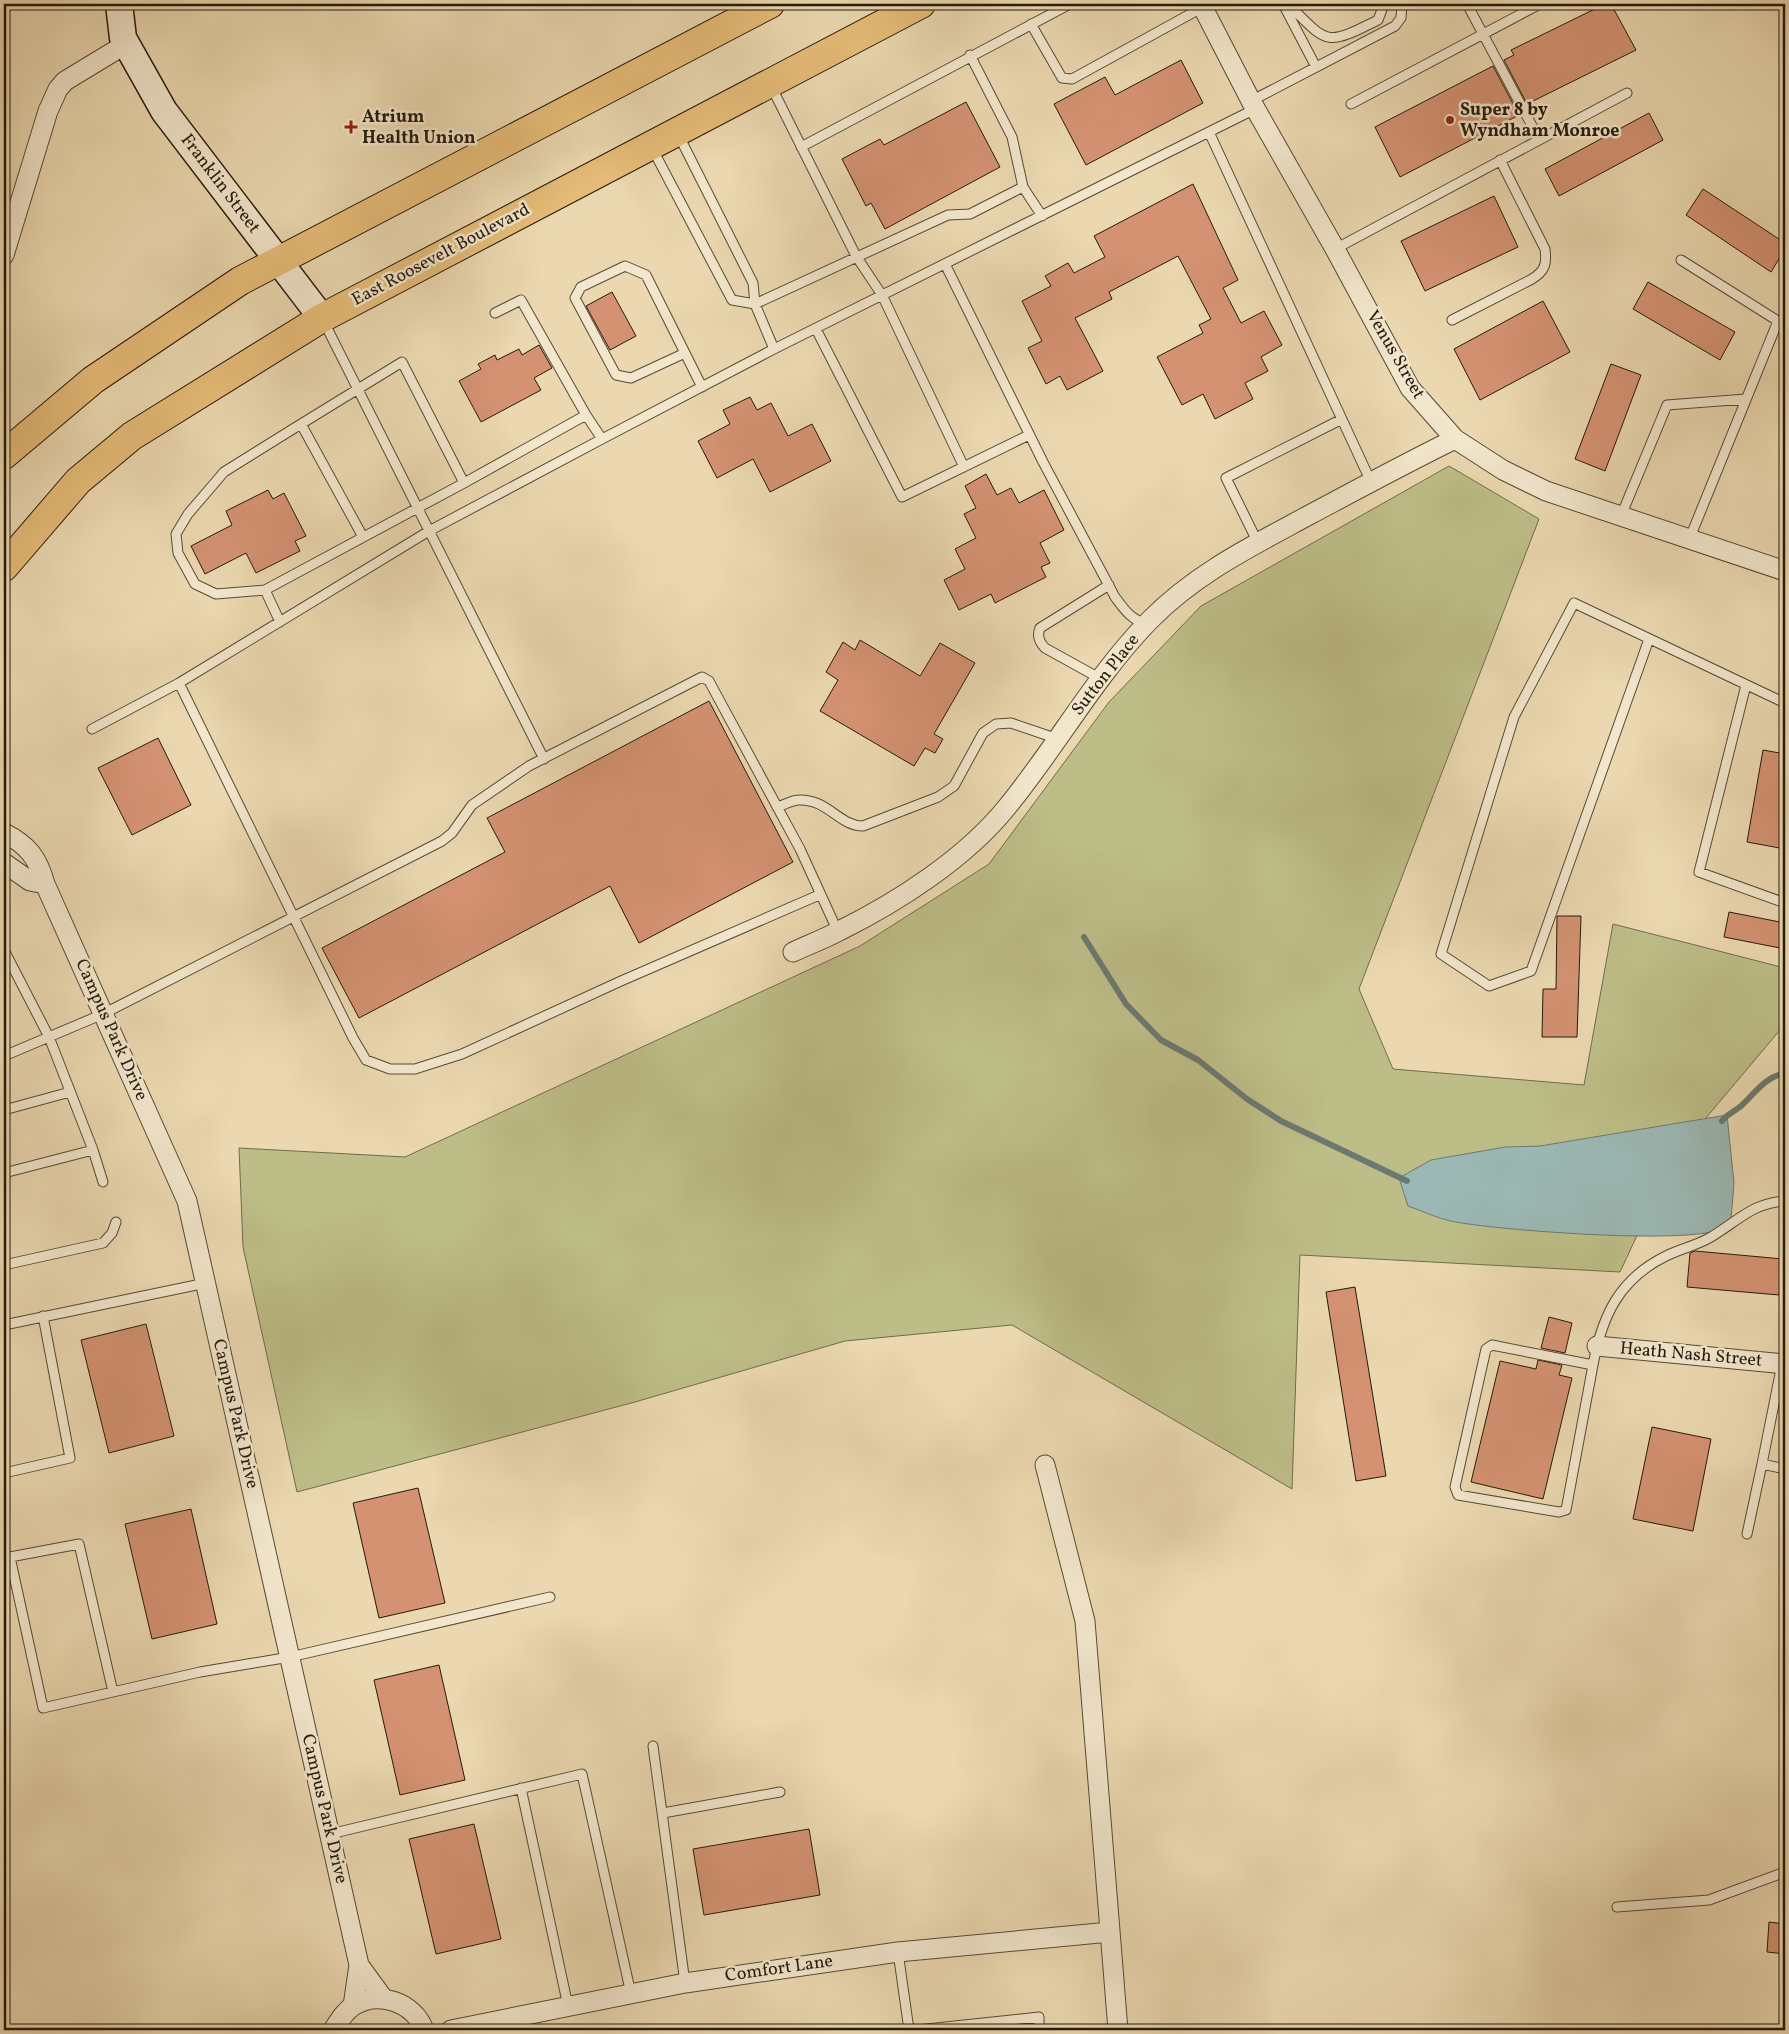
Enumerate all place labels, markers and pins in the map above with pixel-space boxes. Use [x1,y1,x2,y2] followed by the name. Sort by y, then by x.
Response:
[1460,98,1620,144] place label: Super 8 by Wyndham Monroe
[362,105,476,151] place label: Atrium Health Union
[1444,114,1456,126] marker: Super 8 by Wyndham Monroe
[344,120,358,134] marker: Atrium Health Union

